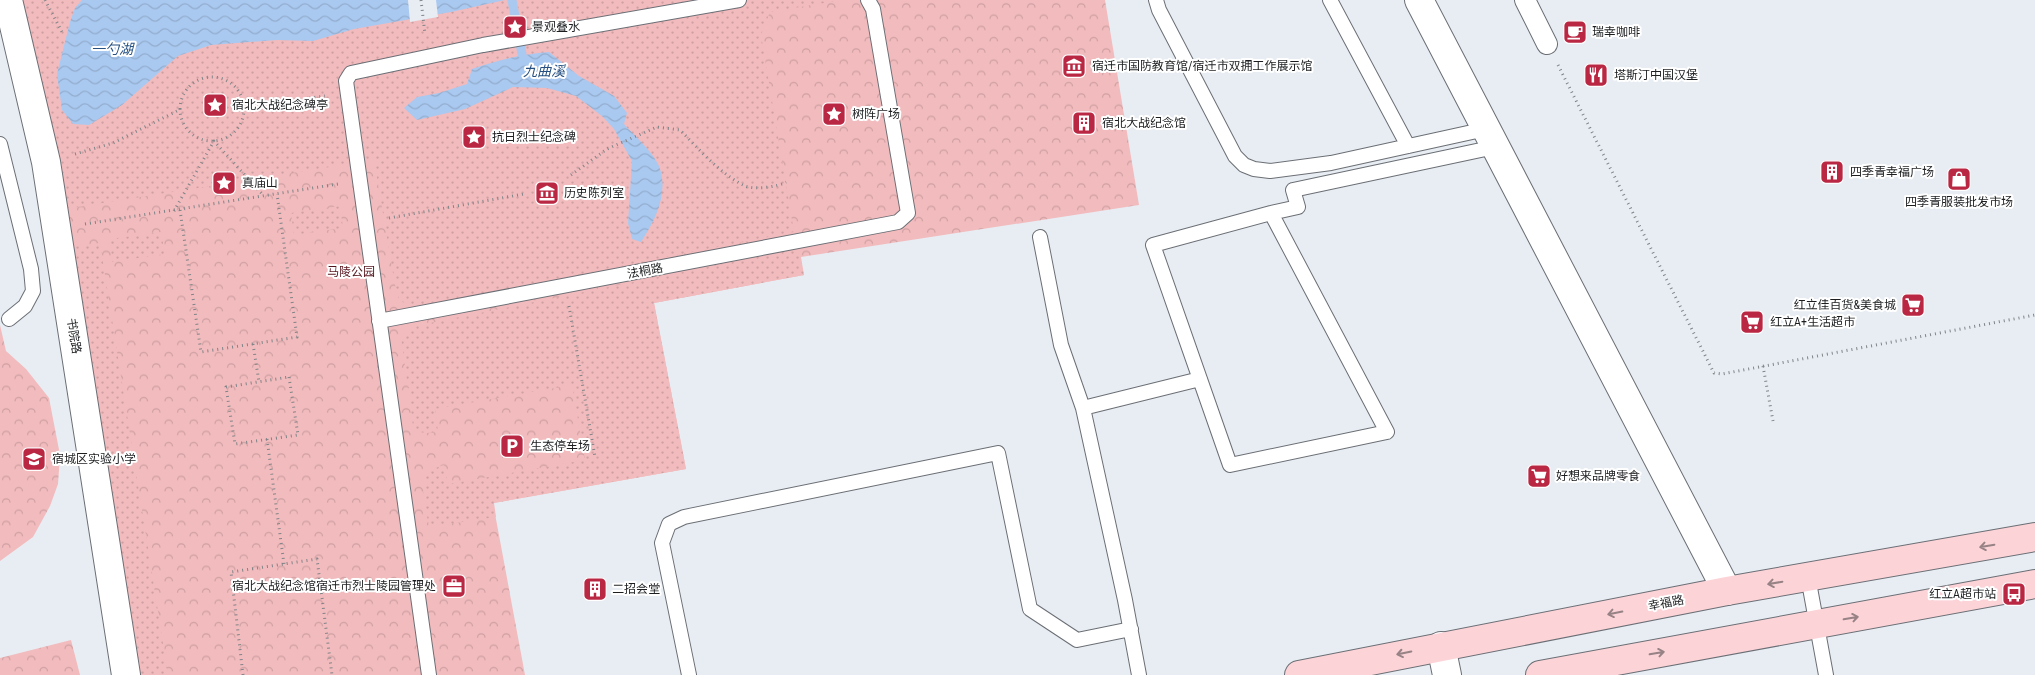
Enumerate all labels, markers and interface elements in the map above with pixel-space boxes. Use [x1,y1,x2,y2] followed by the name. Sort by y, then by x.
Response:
[502,14,528,40] place icon: 景观叠水
[1562,19,1588,45] cafe icon: 瑞幸咖啡
[532,20,580,34] place label: 景观叠水
[1592,25,1640,39] place label: 瑞幸咖啡
[91,41,135,57] water label: 一勺湖
[1061,53,1087,79] museum icon: 宿迁市国防教育馆/宿迁市双拥工作展示馆
[1092,59,1312,73] place label: 宿迁市国防教育馆/宿迁市双拥工作展示馆
[1583,62,1609,88] restaurant icon: 塔斯汀中国汉堡
[523,63,567,79] water label: 九曲溪
[1614,68,1698,82] place label: 塔斯汀中国汉堡
[202,92,228,118] place icon: 宿北大战纪念碑亭
[232,98,328,112] place label: 宿北大战纪念碑亭
[821,101,847,127] place icon: 树阵广场
[852,107,900,121] place label: 树阵广场
[1071,110,1097,136] building icon: 宿北大战纪念馆
[1102,116,1186,130] place label: 宿北大战纪念馆
[461,124,487,150] place icon: 抗日烈士纪念碑
[492,130,576,144] place label: 抗日烈士纪念碑
[1819,159,1845,185] building icon: 四季青幸福广场
[1850,165,1934,179] place label: 四季青幸福广场
[1946,166,1972,192] shop icon: 四季青服装批发市场
[211,170,237,196] place icon: 真庙山
[242,176,278,190] place label: 真庙山
[534,180,560,206] museum icon: 历史陈列室
[564,186,624,200] place label: 历史陈列室
[1905,195,2013,209] place label: 四季青服装批发市场
[626,261,664,281] street label: 法桐路
[327,265,375,279] park label: 马陵公园
[1900,292,1926,318] supermarket icon: 红立佳百货&美食城
[1793,298,1896,312] place label: 红立佳百货&美食城
[1739,309,1765,335] supermarket icon: 红立A+生活超市
[1770,315,1855,329] place label: 红立A+生活超市
[64,317,84,355] street label: 书院路
[499,433,525,459] parking icon: 生态停车场
[530,439,590,453] place label: 生态停车场
[21,446,47,472] school or university icon: 宿城区实验小学
[52,452,136,466] place label: 宿城区实验小学
[1526,463,1552,489] supermarket icon: 好想来品牌零食
[1556,469,1640,483] place label: 好想来品牌零食
[1979,541,1995,551] one-way arrow
[441,573,467,599] office icon: 宿北大战纪念馆宿迁市烈士陵园管理处
[582,576,608,602] building icon: 二招会堂
[1768,578,1784,588] one-way arrow
[232,579,436,593] place label: 宿北大战纪念馆宿迁市烈士陵园管理处
[2001,581,2027,607] bus stop icon: 红立A超市站
[612,582,660,596] place label: 二招会堂
[1929,587,1996,601] place label: 红立A超市站
[1647,593,1685,613] street label: 幸福路
[1608,608,1624,618] one-way arrow
[1842,612,1858,622] one-way arrow
[1648,648,1664,658] one-way arrow
[1397,649,1413,659] one-way arrow

